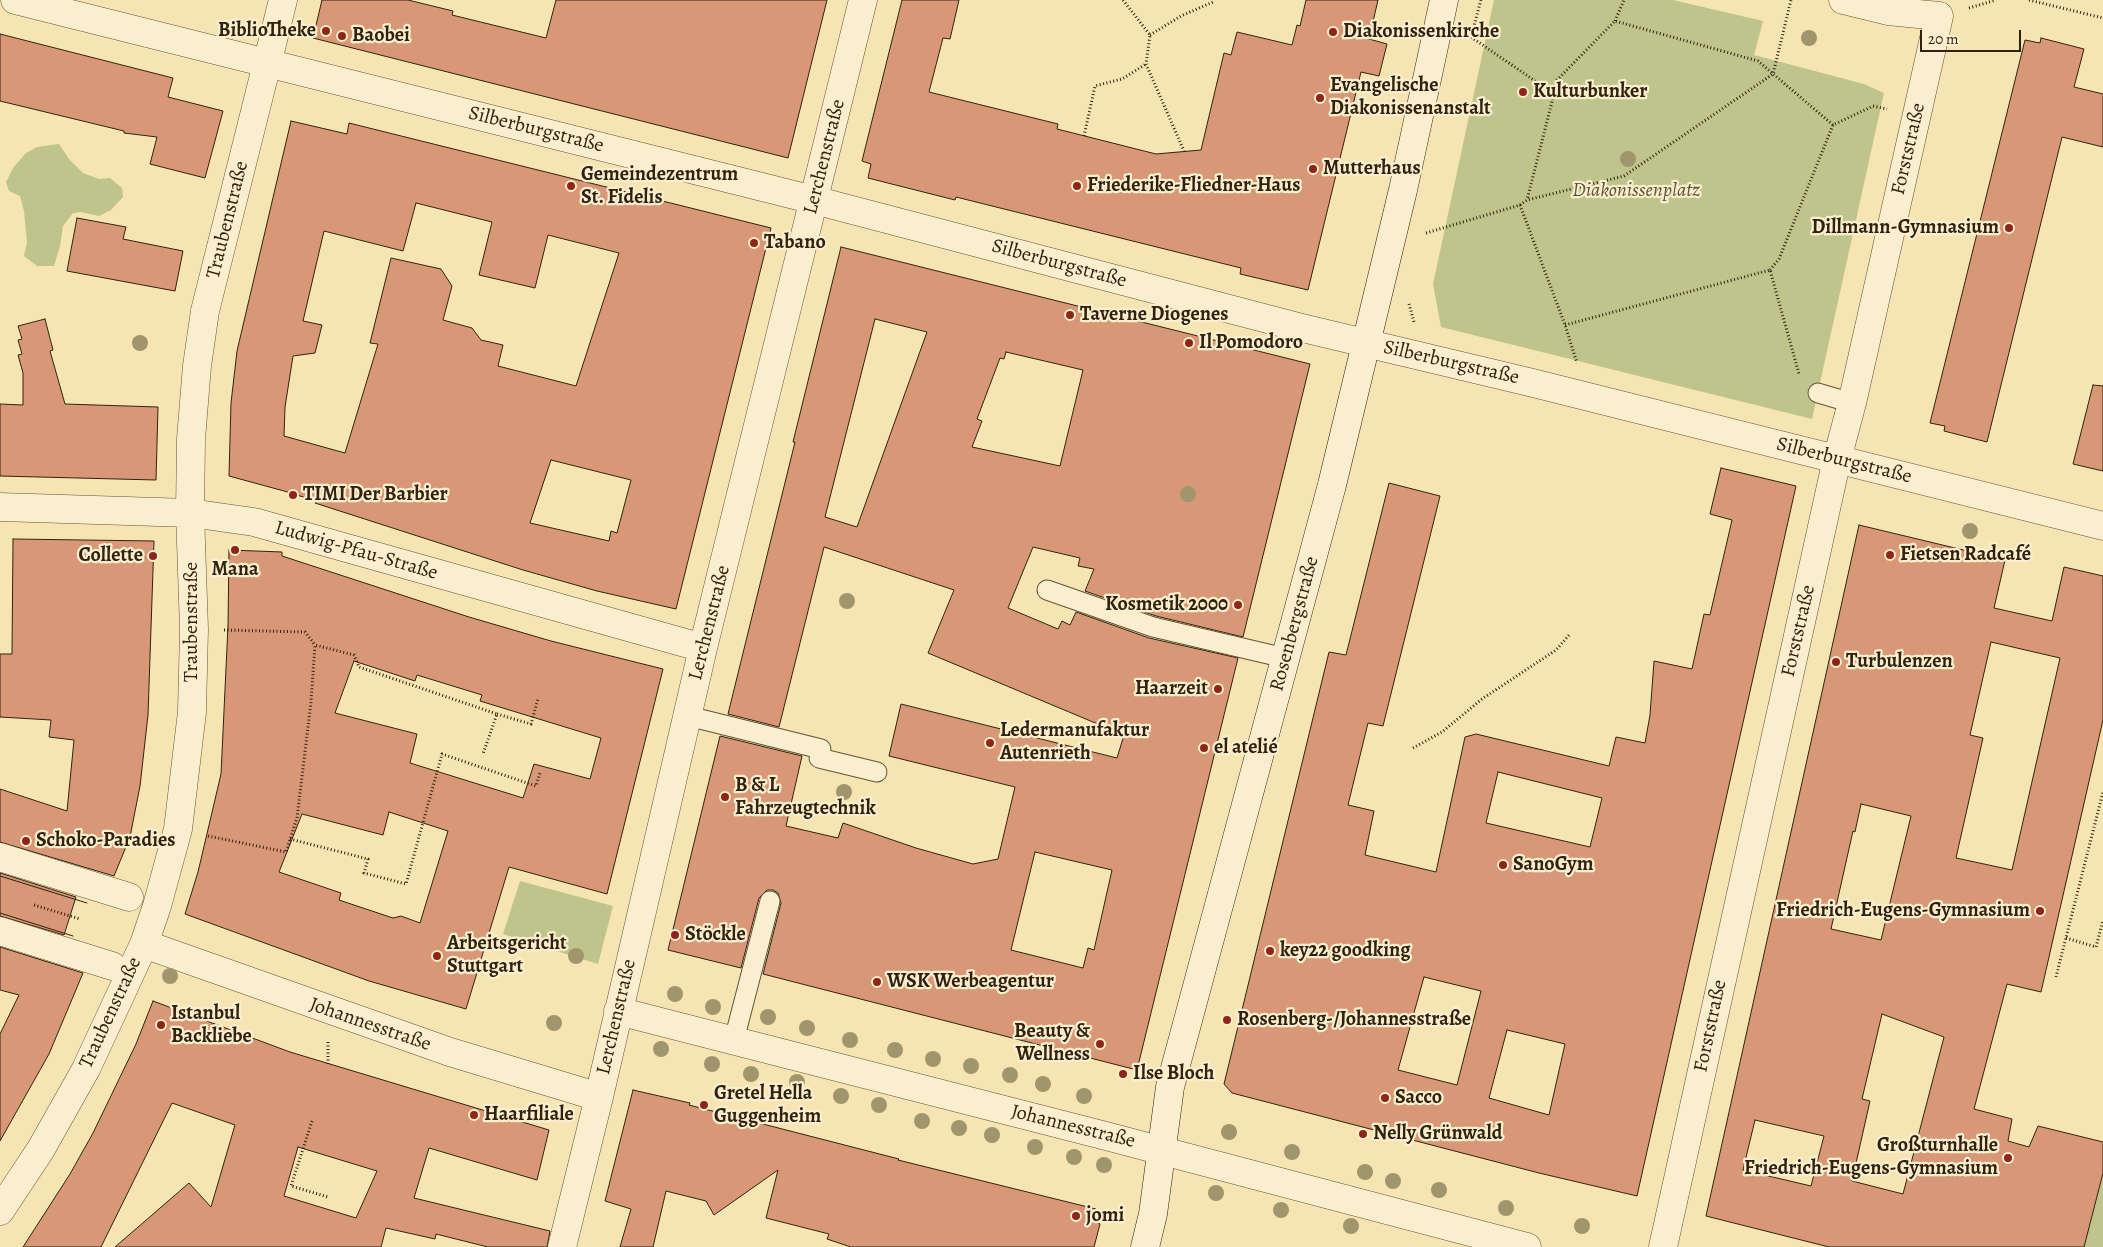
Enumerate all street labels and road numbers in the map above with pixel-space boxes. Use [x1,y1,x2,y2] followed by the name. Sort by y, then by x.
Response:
[799,97,851,217] street label: Lerchenstraße
[1887,101,1931,197] street label: Forststraße
[466,102,606,158] street label: Silberburgstraße
[202,159,254,281] street label: Traubenstraße
[989,234,1129,294] street label: Silberburgstraße
[1381,336,1521,390] street label: Silberburgstraße
[1774,433,1914,489] street label: Silberburgstraße
[272,516,440,586] street label: Ludwig-Pfau-Straße
[1265,554,1325,694] street label: Rosenbergstraße
[180,562,204,682] street label: Traubenstraße
[684,563,736,683] street label: Lerchenstraße
[1777,583,1821,679] street label: Forststraße
[75,953,147,1073] street label: Traubenstraße
[592,957,642,1077] street label: Lerchenstraße
[1690,978,1732,1074] street label: Forststraße
[306,993,434,1057] street label: Johannesstraße
[1009,1100,1137,1154] street label: Johannesstraße

